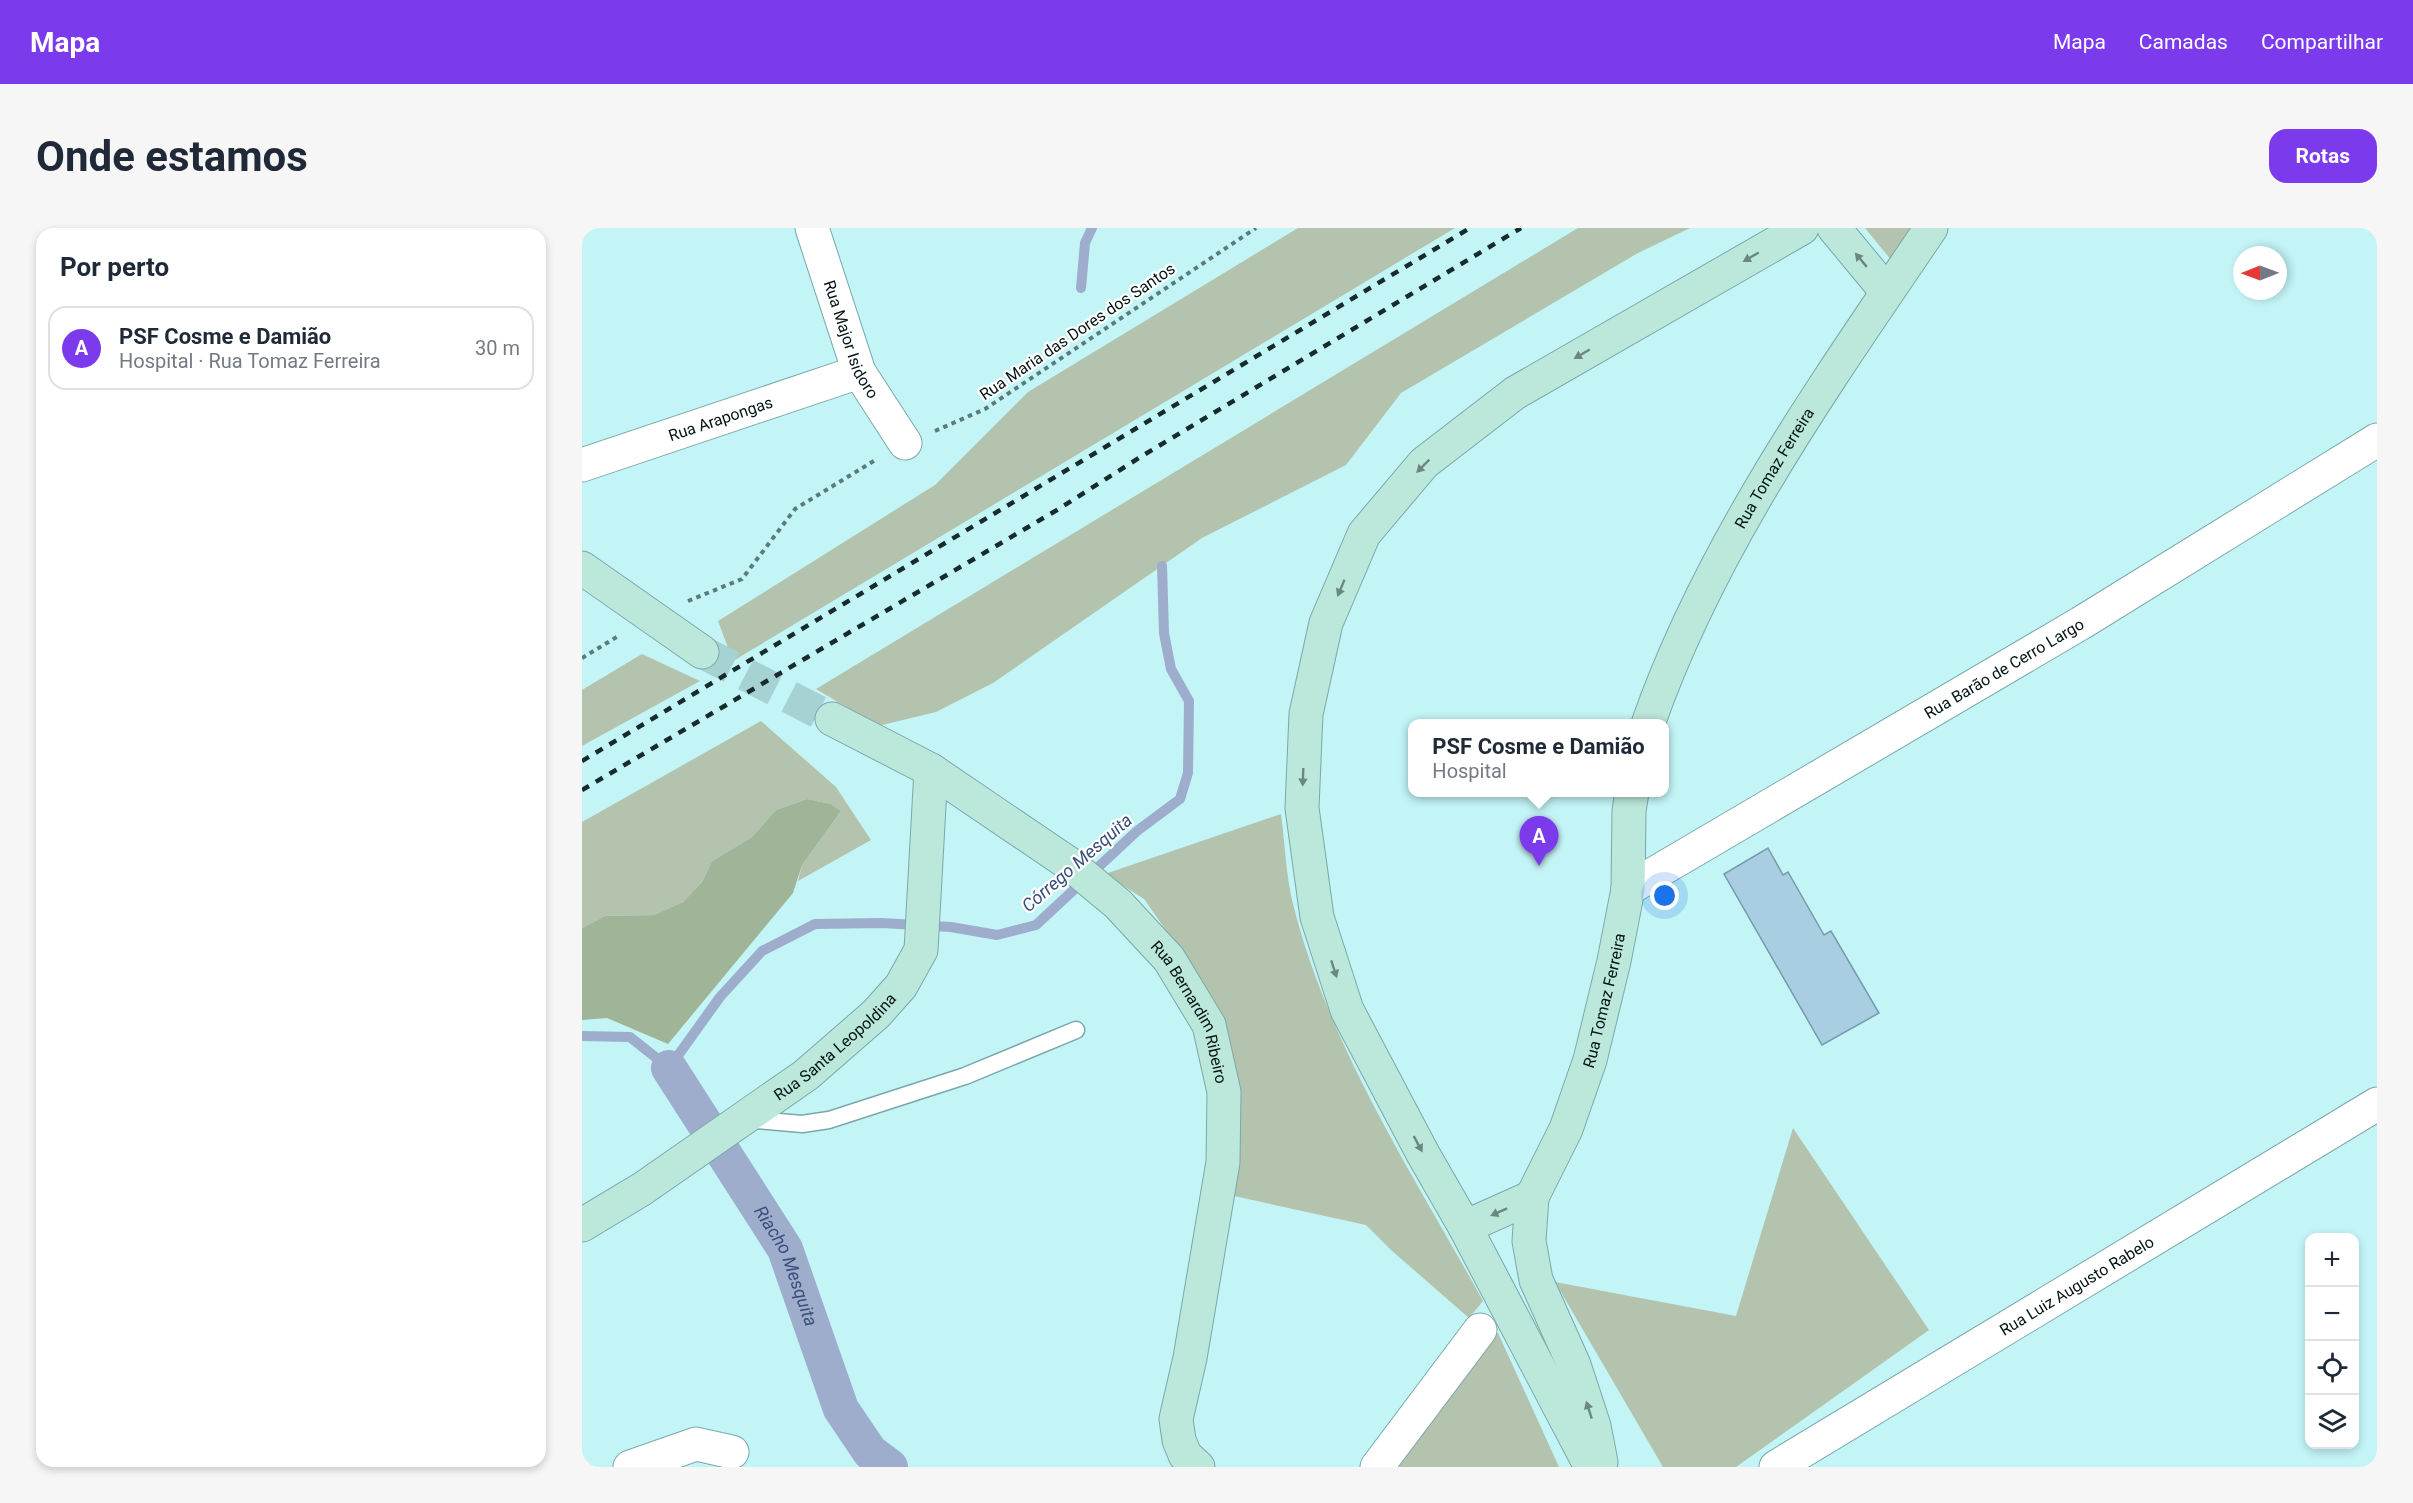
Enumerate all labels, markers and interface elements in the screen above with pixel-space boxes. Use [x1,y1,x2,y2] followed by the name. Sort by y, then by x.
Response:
[30,26,100,59] text: Mapa
[2053,30,2106,54] text: Mapa
[2139,30,2228,54] text: Camadas
[2261,30,2383,54] text: Compartilhar
[2269,129,2377,183] button: Rotas
[36,132,308,181] text: Onde estamos
[2233,246,2287,300] north arrow
[60,252,169,282] text: Por perto
[1742,252,1759,262] one-way arrow
[1854,252,1867,268] one-way arrow
[976,259,1179,404] street label: Rua Maria das Dores dos Santos
[820,278,882,402] street label: Rua Major Isidoro
[119,324,331,349] text: PSF Cosme e Damião
[75,336,88,360] text: A
[475,336,520,360] text: 30 m
[119,349,381,373] text: Hospital · Rua Tomaz Ferreira
[1574,349,1590,360] one-way arrow
[666,393,775,445] street label: Rua Arapongas
[1731,404,1818,532] street label: Rua Tomaz Ferreira
[1416,459,1430,474] one-way arrow
[1336,579,1346,597] one-way arrow
[1921,614,2087,723] street label: Rua Barão de Cerro Largo
[1408,719,1669,797] popup
[1432,734,1645,759] text: PSF Cosme e Damião
[1432,759,1507,783] text: Hospital
[1299,768,1308,787] one-way arrow
[1017,809,1136,916] water label: Córrego Mesquita
[1520,816,1558,866] pin: A
[1650,881,1679,910] your location
[1579,932,1629,1070] street label: Rua Tomaz Ferreira
[1147,937,1231,1085] street label: Rua Bernardim Ribeiro
[1329,960,1339,978] one-way arrow
[770,989,900,1104] street label: Rua Santa Leopoldina
[1413,1136,1423,1153] one-way arrow
[750,1202,822,1329] water label: Riacho Mesquita
[1489,1207,1507,1217] one-way arrow
[1996,1232,2157,1340] street label: Rua Luiz Augusto Rabelo
[2305,1233,2359,1449] map controls
[2305,1233,2359,1287] button: +
[2305,1287,2359,1341] button: −
[2305,1341,2359,1395] button: locate
[2305,1395,2359,1449] button: layers
[1583,1401,1593,1419] one-way arrow

